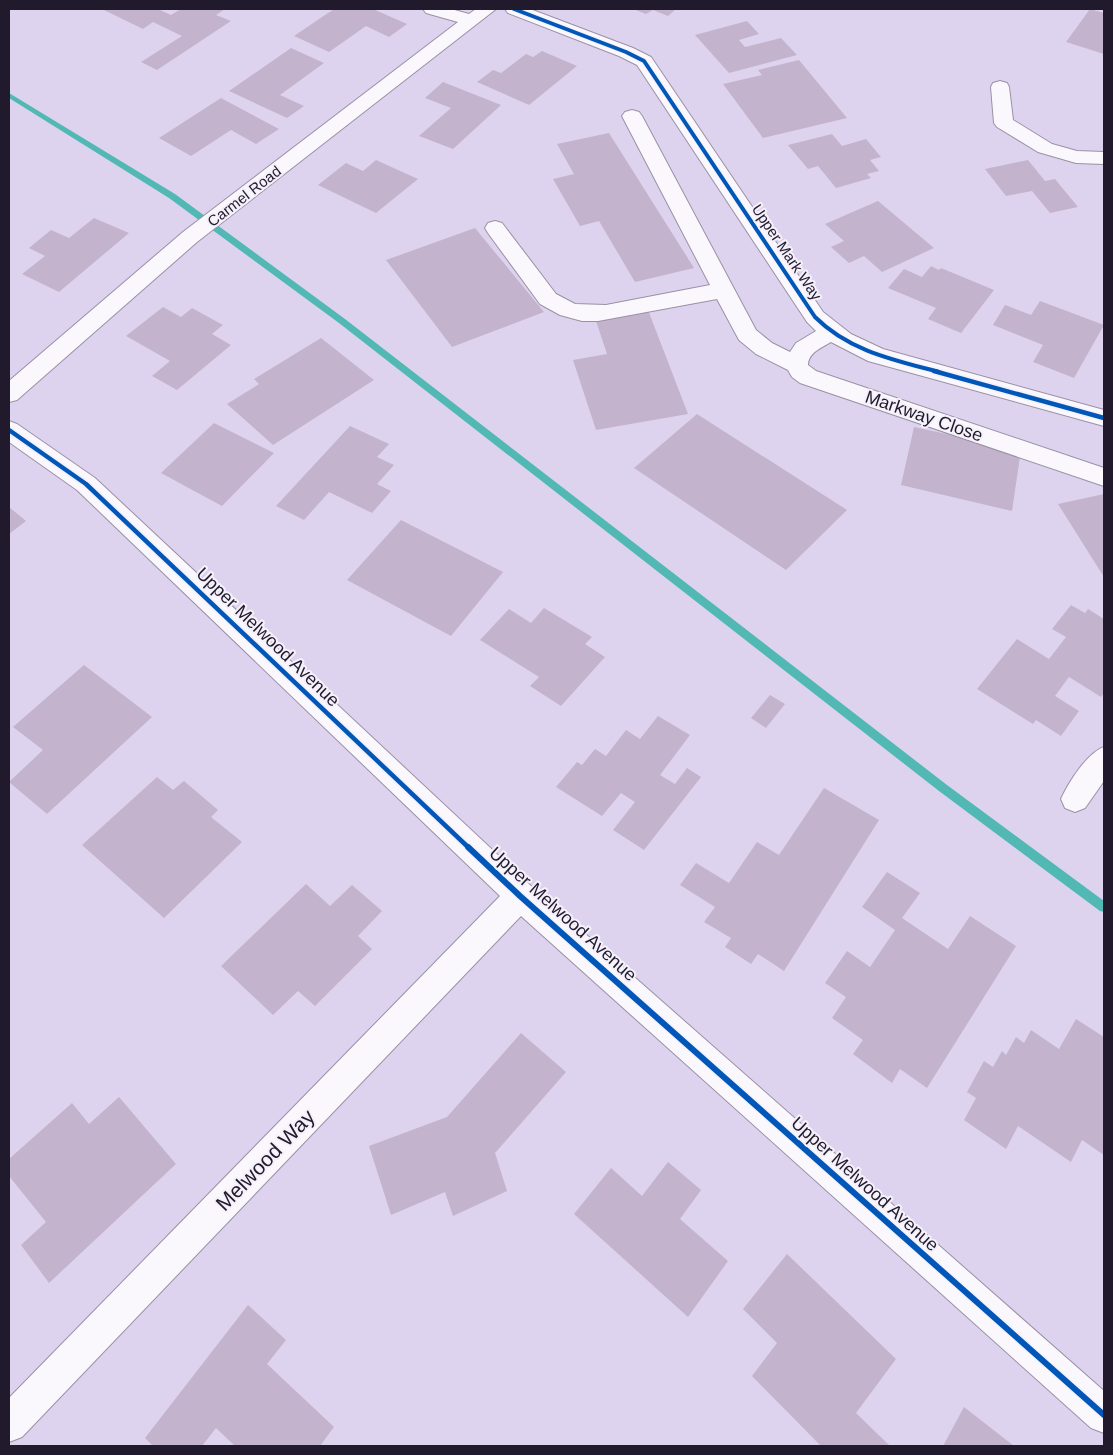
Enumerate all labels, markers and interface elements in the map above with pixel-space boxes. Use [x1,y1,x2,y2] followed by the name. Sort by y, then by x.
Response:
[204,162,284,230] street label: Carmel Road
[749,201,826,304] street label: Upper Mark Way
[863,387,985,445] street label: Markway Close
[192,564,344,710] street label: Upper Melwood Avenue
[485,843,641,985] street label: Upper Melwood Avenue
[211,1105,319,1215] street label: Melwood Way
[787,1113,943,1255] street label: Upper Melwood Avenue

